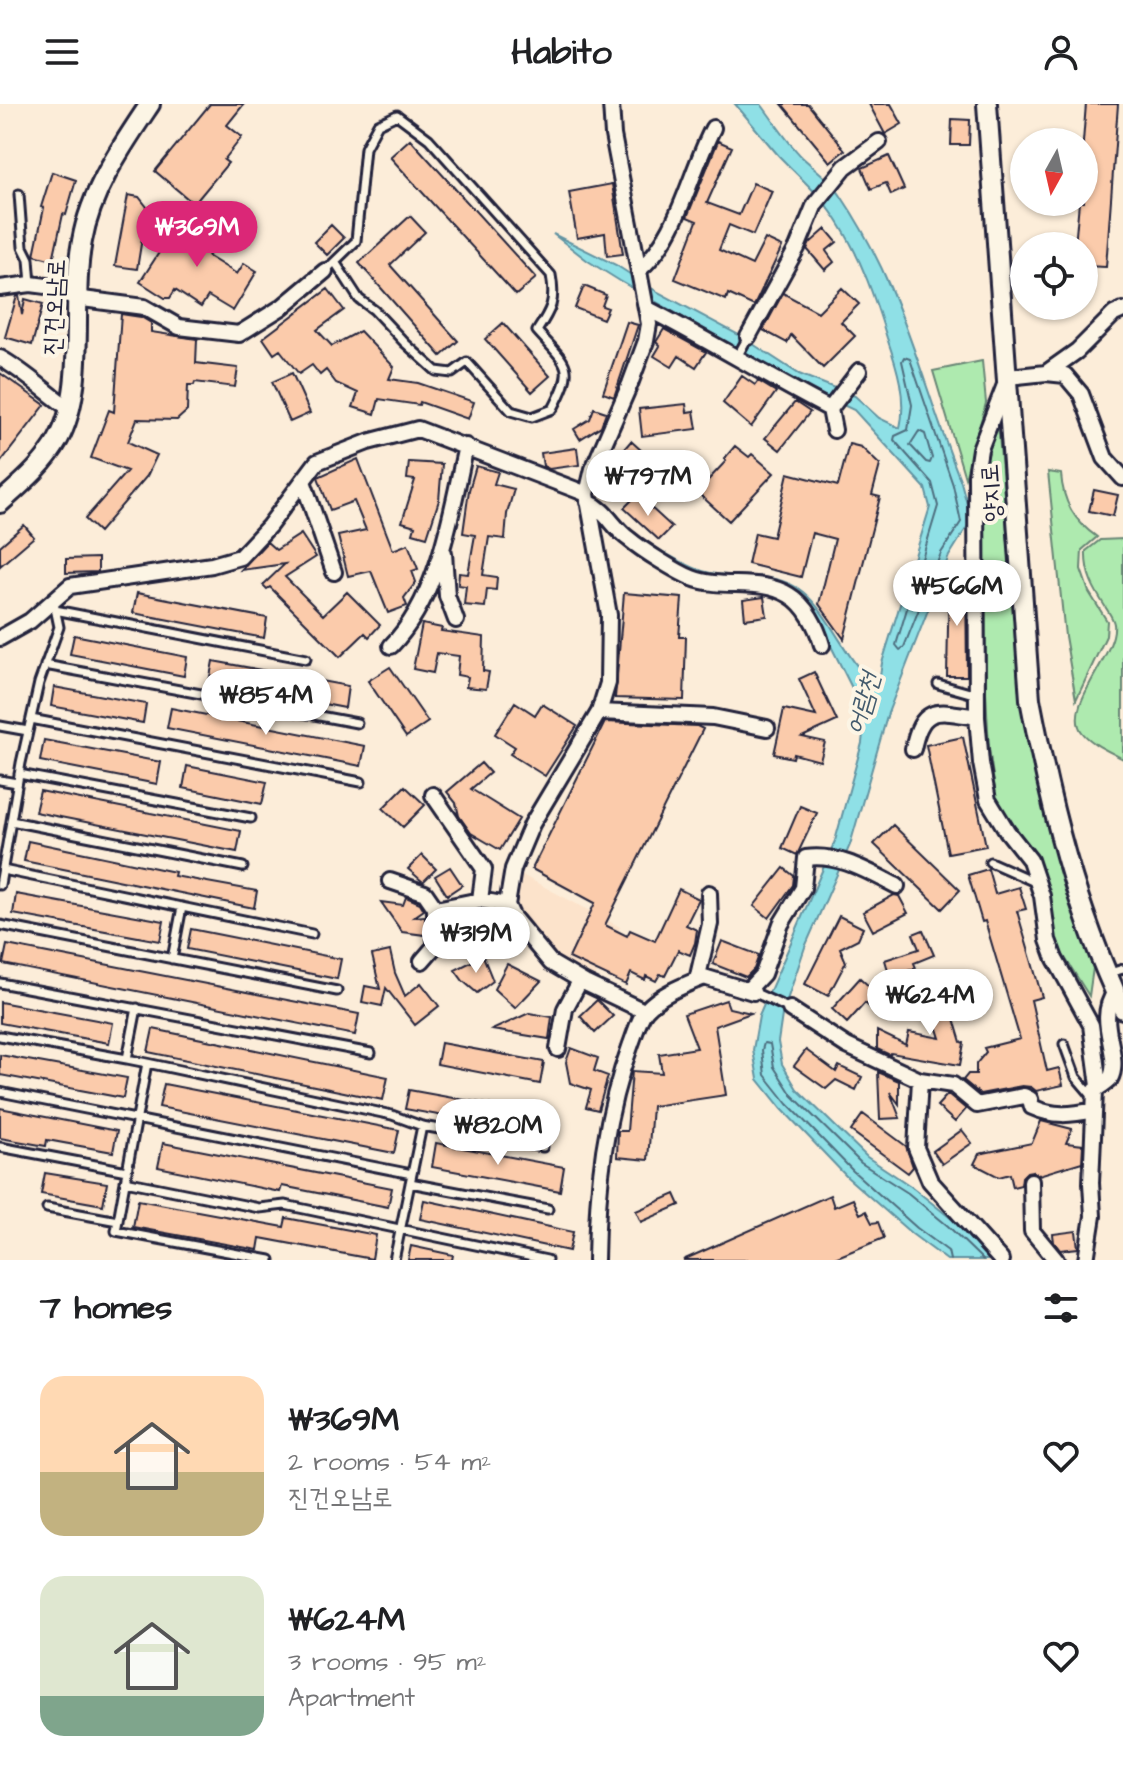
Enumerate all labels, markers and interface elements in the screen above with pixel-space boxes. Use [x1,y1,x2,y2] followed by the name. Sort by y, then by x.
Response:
[511,27,612,78] text: Habito
[40,30,84,74] icon: menu
[1039,30,1083,74] icon: person
[1010,128,1098,216] north arrow
[1010,128,1098,320] map controls
[141,201,253,269] pin: ₩369M
[154,209,240,245] text: ₩369M
[1010,232,1098,320] button: locate
[35,258,75,356] street label: 진건오남로
[592,450,704,518] pin: ₩797M
[604,458,692,494] text: ₩797M
[973,463,1011,523] street label: 양지로
[901,560,1013,628] pin: ₩566M
[911,568,1003,604] text: ₩566M
[837,665,890,738] water label: 어람천
[210,669,322,737] pin: ₩854M
[219,677,313,713] text: ₩854M
[420,907,532,975] pin: ₩319M
[440,915,512,951] text: ₩319M
[874,969,986,1037] pin: ₩624M
[885,977,975,1013] text: ₩624M
[442,1099,554,1167] pin: ₩820M
[454,1107,543,1143] text: ₩820M
[40,1284,172,1332] text: 7 homes
[1039,1286,1083,1330] icon: filters
[288,1396,399,1444] text: ₩369M
[104,1408,200,1504] icon: home
[1039,1434,1083,1478] icon: heart
[288,1444,491,1480] text: 2 rooms · 54 m²
[288,1480,393,1516] text: 진건오남로
[288,1596,405,1644] text: ₩624M
[104,1608,200,1704] icon: home
[1039,1634,1083,1678] icon: heart
[288,1644,487,1680] text: 3 rooms · 95 m²
[288,1680,415,1716] text: Apartment

